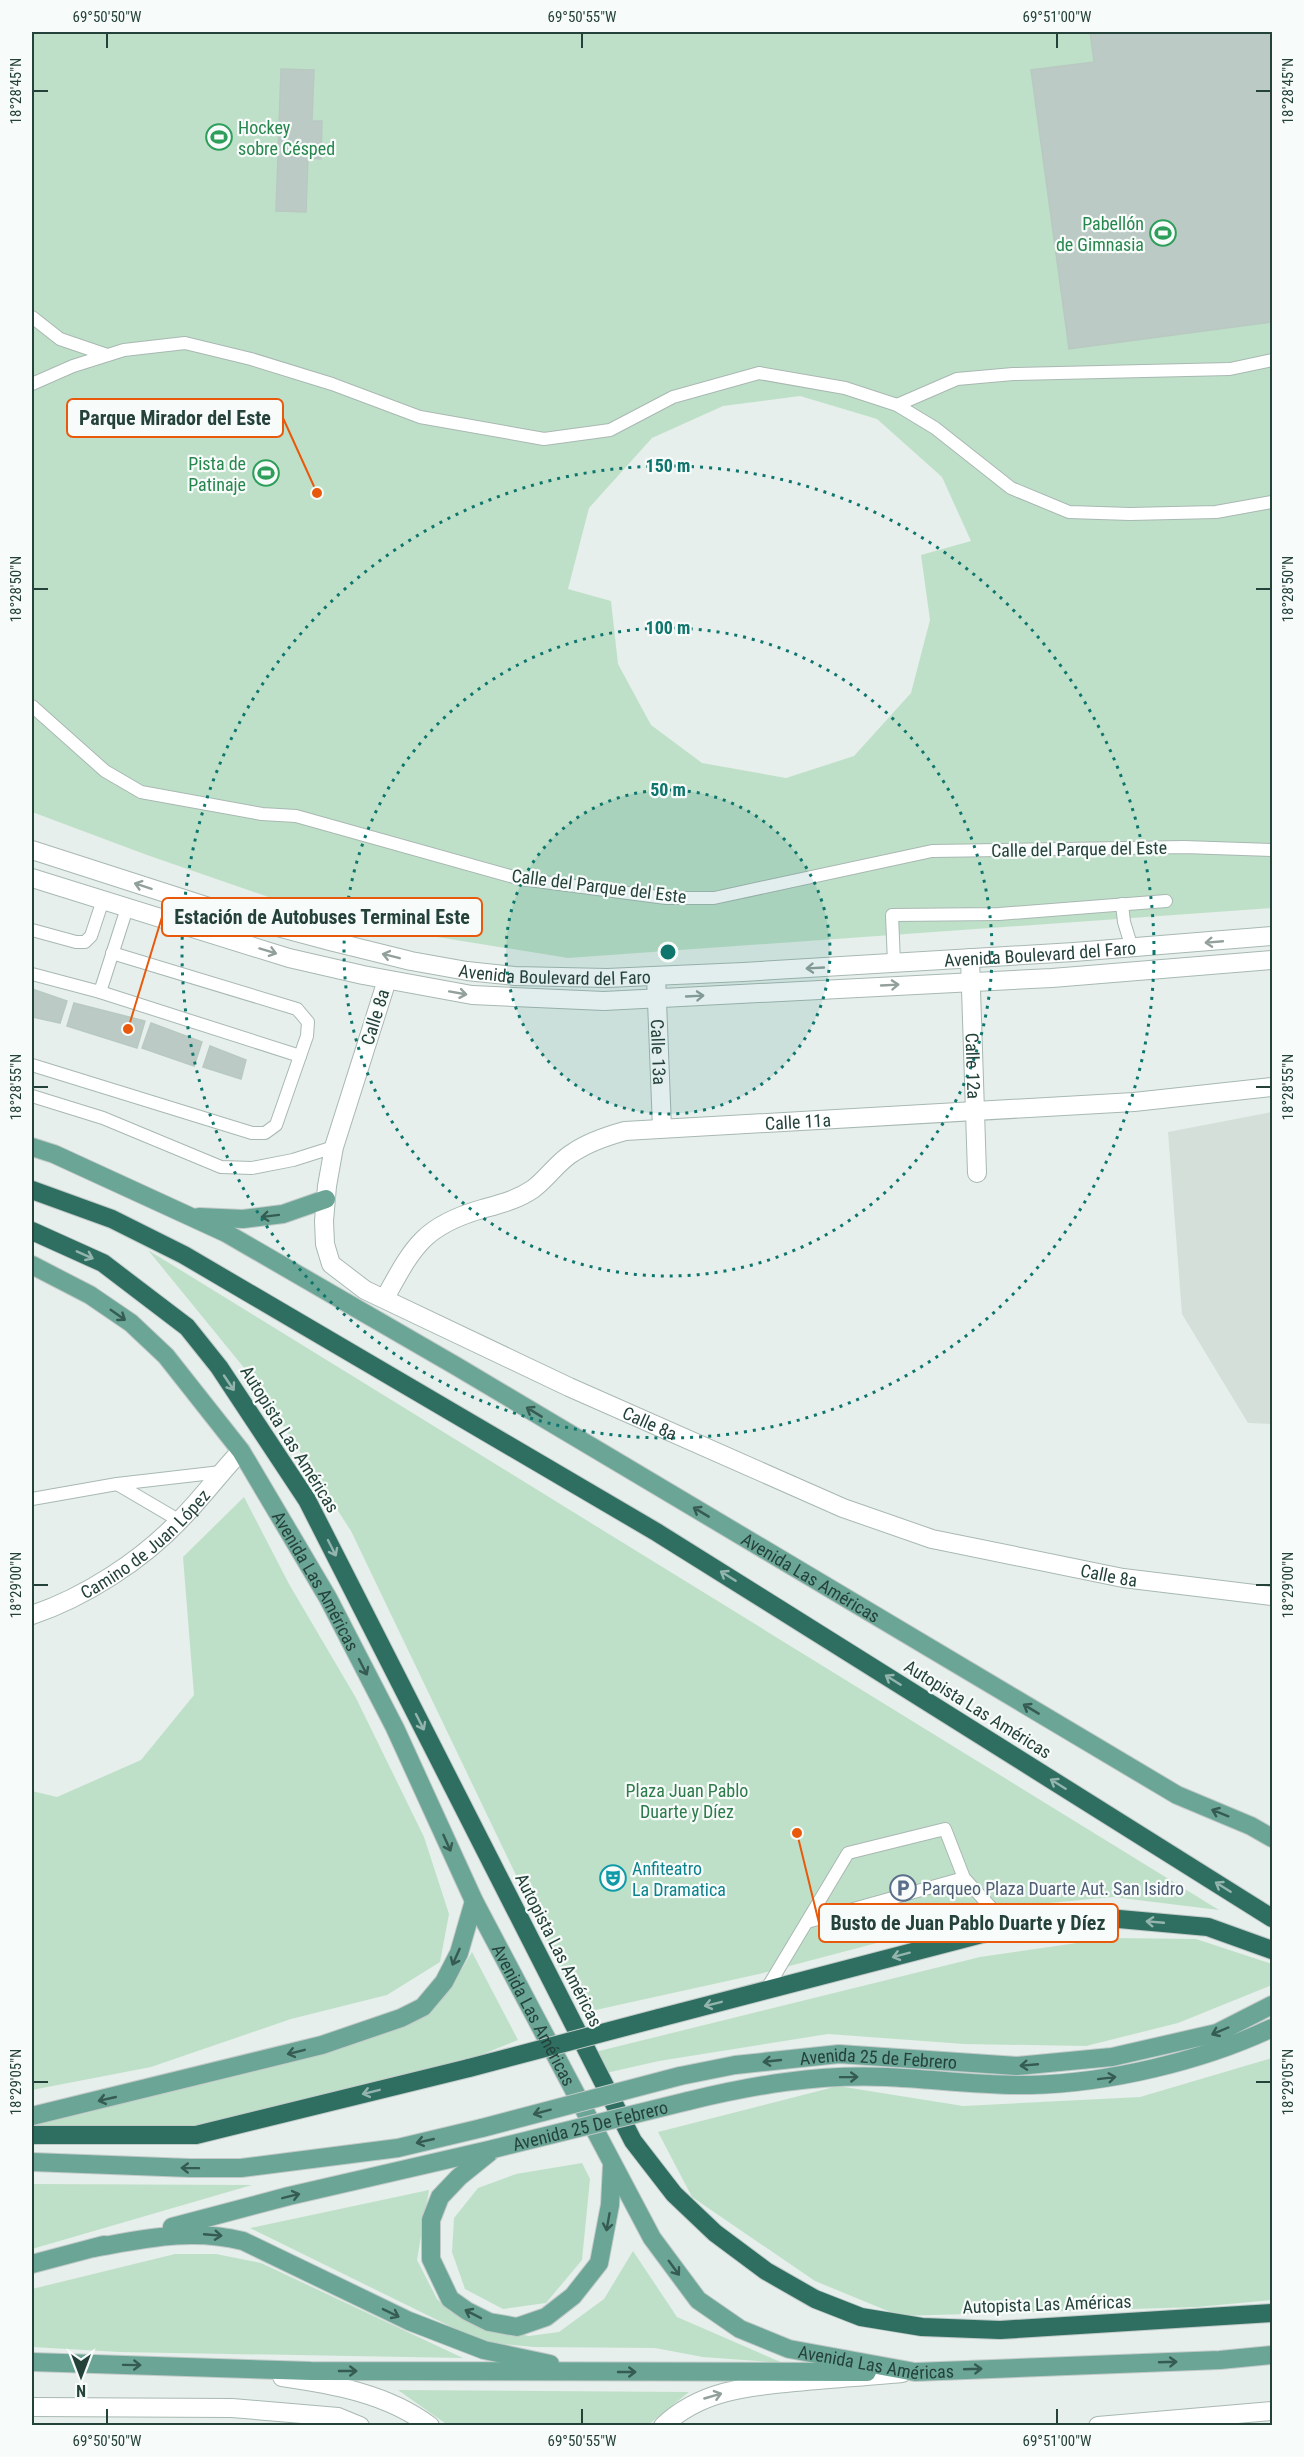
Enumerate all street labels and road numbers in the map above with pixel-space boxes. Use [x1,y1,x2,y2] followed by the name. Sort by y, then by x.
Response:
[991,837,1167,861] street label: Calle del Parque del Este
[510,865,688,907] street label: Calle del Parque del Este
[944,937,1137,970] street label: Avenida Boulevard del Faro
[457,959,651,989] street label: Avenida Boulevard del Faro
[357,987,393,1047] street label: Calle 8a
[647,1018,671,1085] street label: Calle 13a
[962,1033,985,1099] street label: Calle 12a
[764,1109,831,1134] street label: Calle 11a
[236,1362,344,1516] street label: Autopista Las Américas
[619,1402,680,1444] street label: Calle 8a
[77,1485,214,1603] street label: Camino de Juan López
[268,1507,364,1654] street label: Avenida Las Américas
[738,1528,884,1626] street label: Avenida Las Américas
[1079,1559,1139,1590] street label: Calle 8a
[901,1655,1055,1763] street label: Autopista Las Américas
[511,1870,607,2030] street label: Autopista Las Américas
[488,1940,580,2089] street label: Avenida Las Américas
[798,2043,958,2072] street label: Avenida 25 de Febrero
[510,2096,670,2154] street label: Avenida 25 De Febrero
[962,2291,1132,2317] street label: Autopista Las Américas
[797,2340,954,2383] street label: Avenida Las Américas

